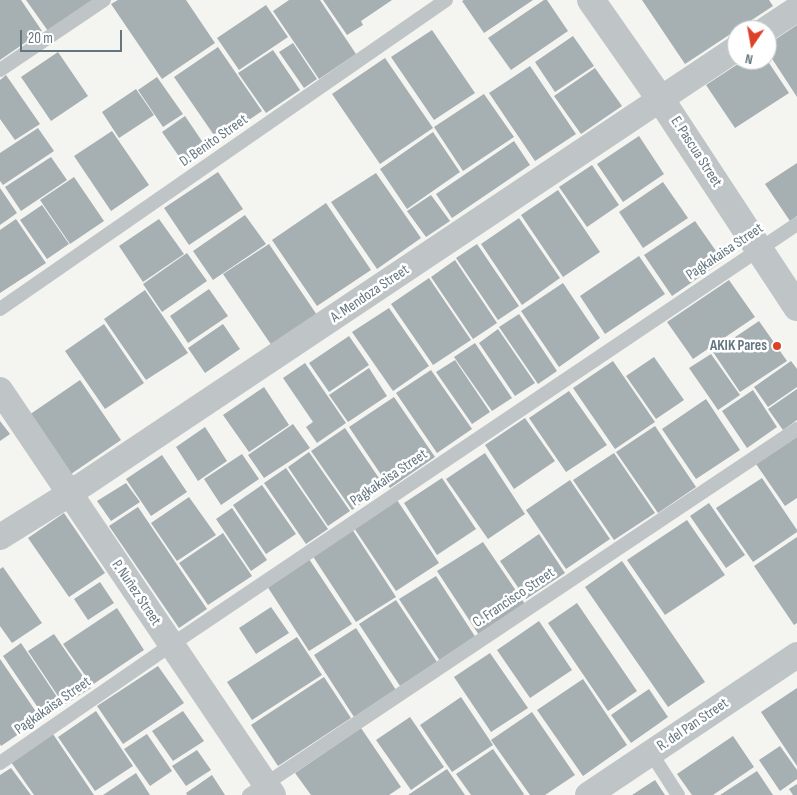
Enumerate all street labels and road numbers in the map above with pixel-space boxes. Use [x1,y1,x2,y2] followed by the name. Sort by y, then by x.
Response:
[177,111,251,171] street label: D. Benito Street
[666,113,726,191] street label: E. Pascua Street
[683,220,767,284] street label: Pagkakaisa Street
[327,261,413,327] street label: A. Mendoza Street
[347,446,431,510] street label: Pagkakaisa Street
[107,557,165,629] street label: P. Nuñez Street
[470,564,558,632] street label: C. Francisco Street
[11,673,95,739] street label: Pagkakaisa Street
[654,695,732,755] street label: R. del Pan Street

